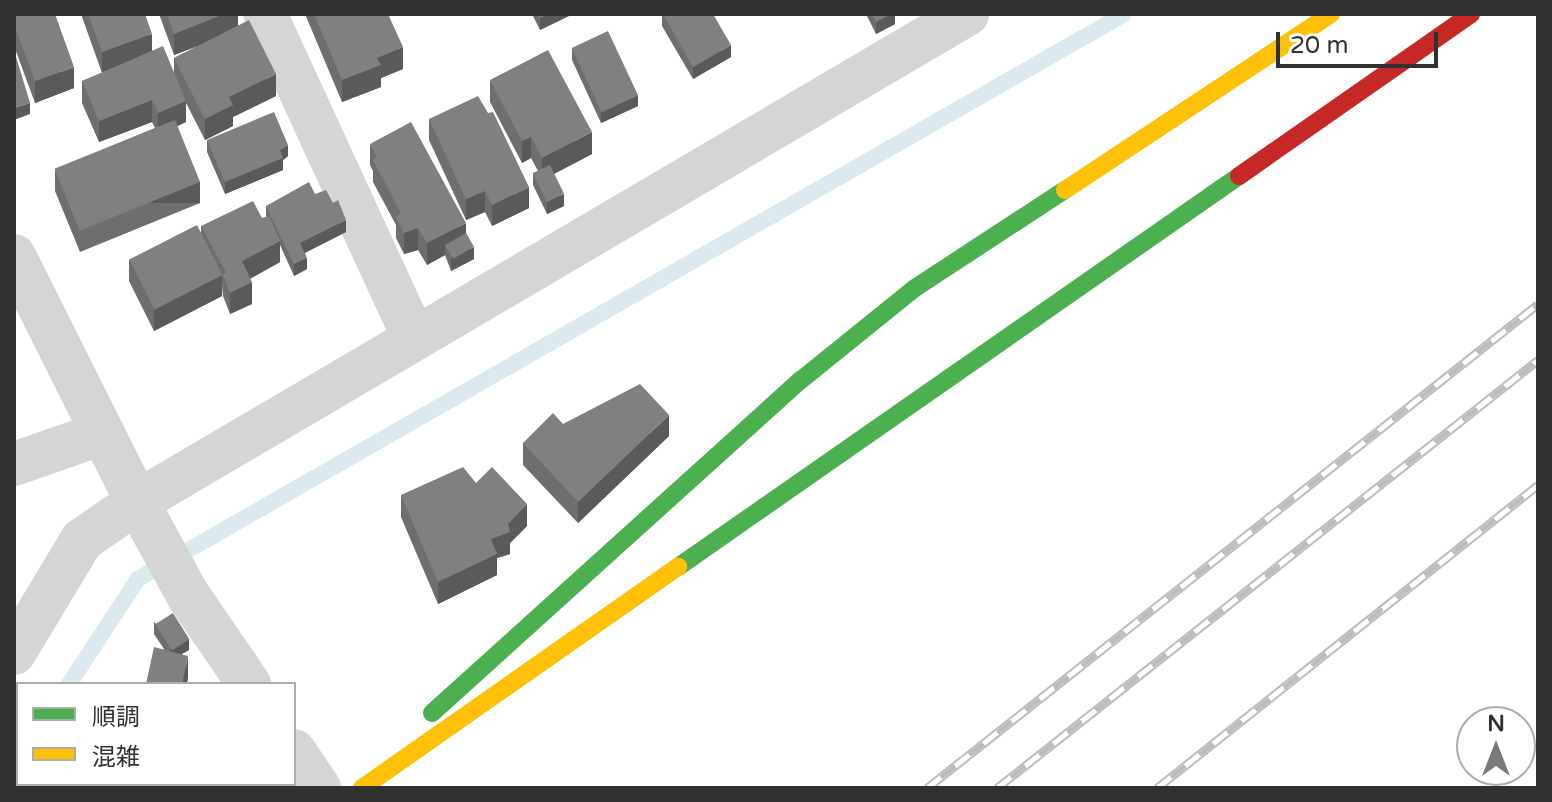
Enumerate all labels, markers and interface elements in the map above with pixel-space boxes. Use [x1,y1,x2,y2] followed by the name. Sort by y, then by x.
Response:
[1280,16,1442,66] scale bar
[1290,31,1348,60] text: 20 m
[16,682,296,786] legend
[92,703,140,732] text: 順調
[1456,706,1536,786] north arrow
[1487,711,1505,737] text: N
[92,743,140,772] text: 混雑

